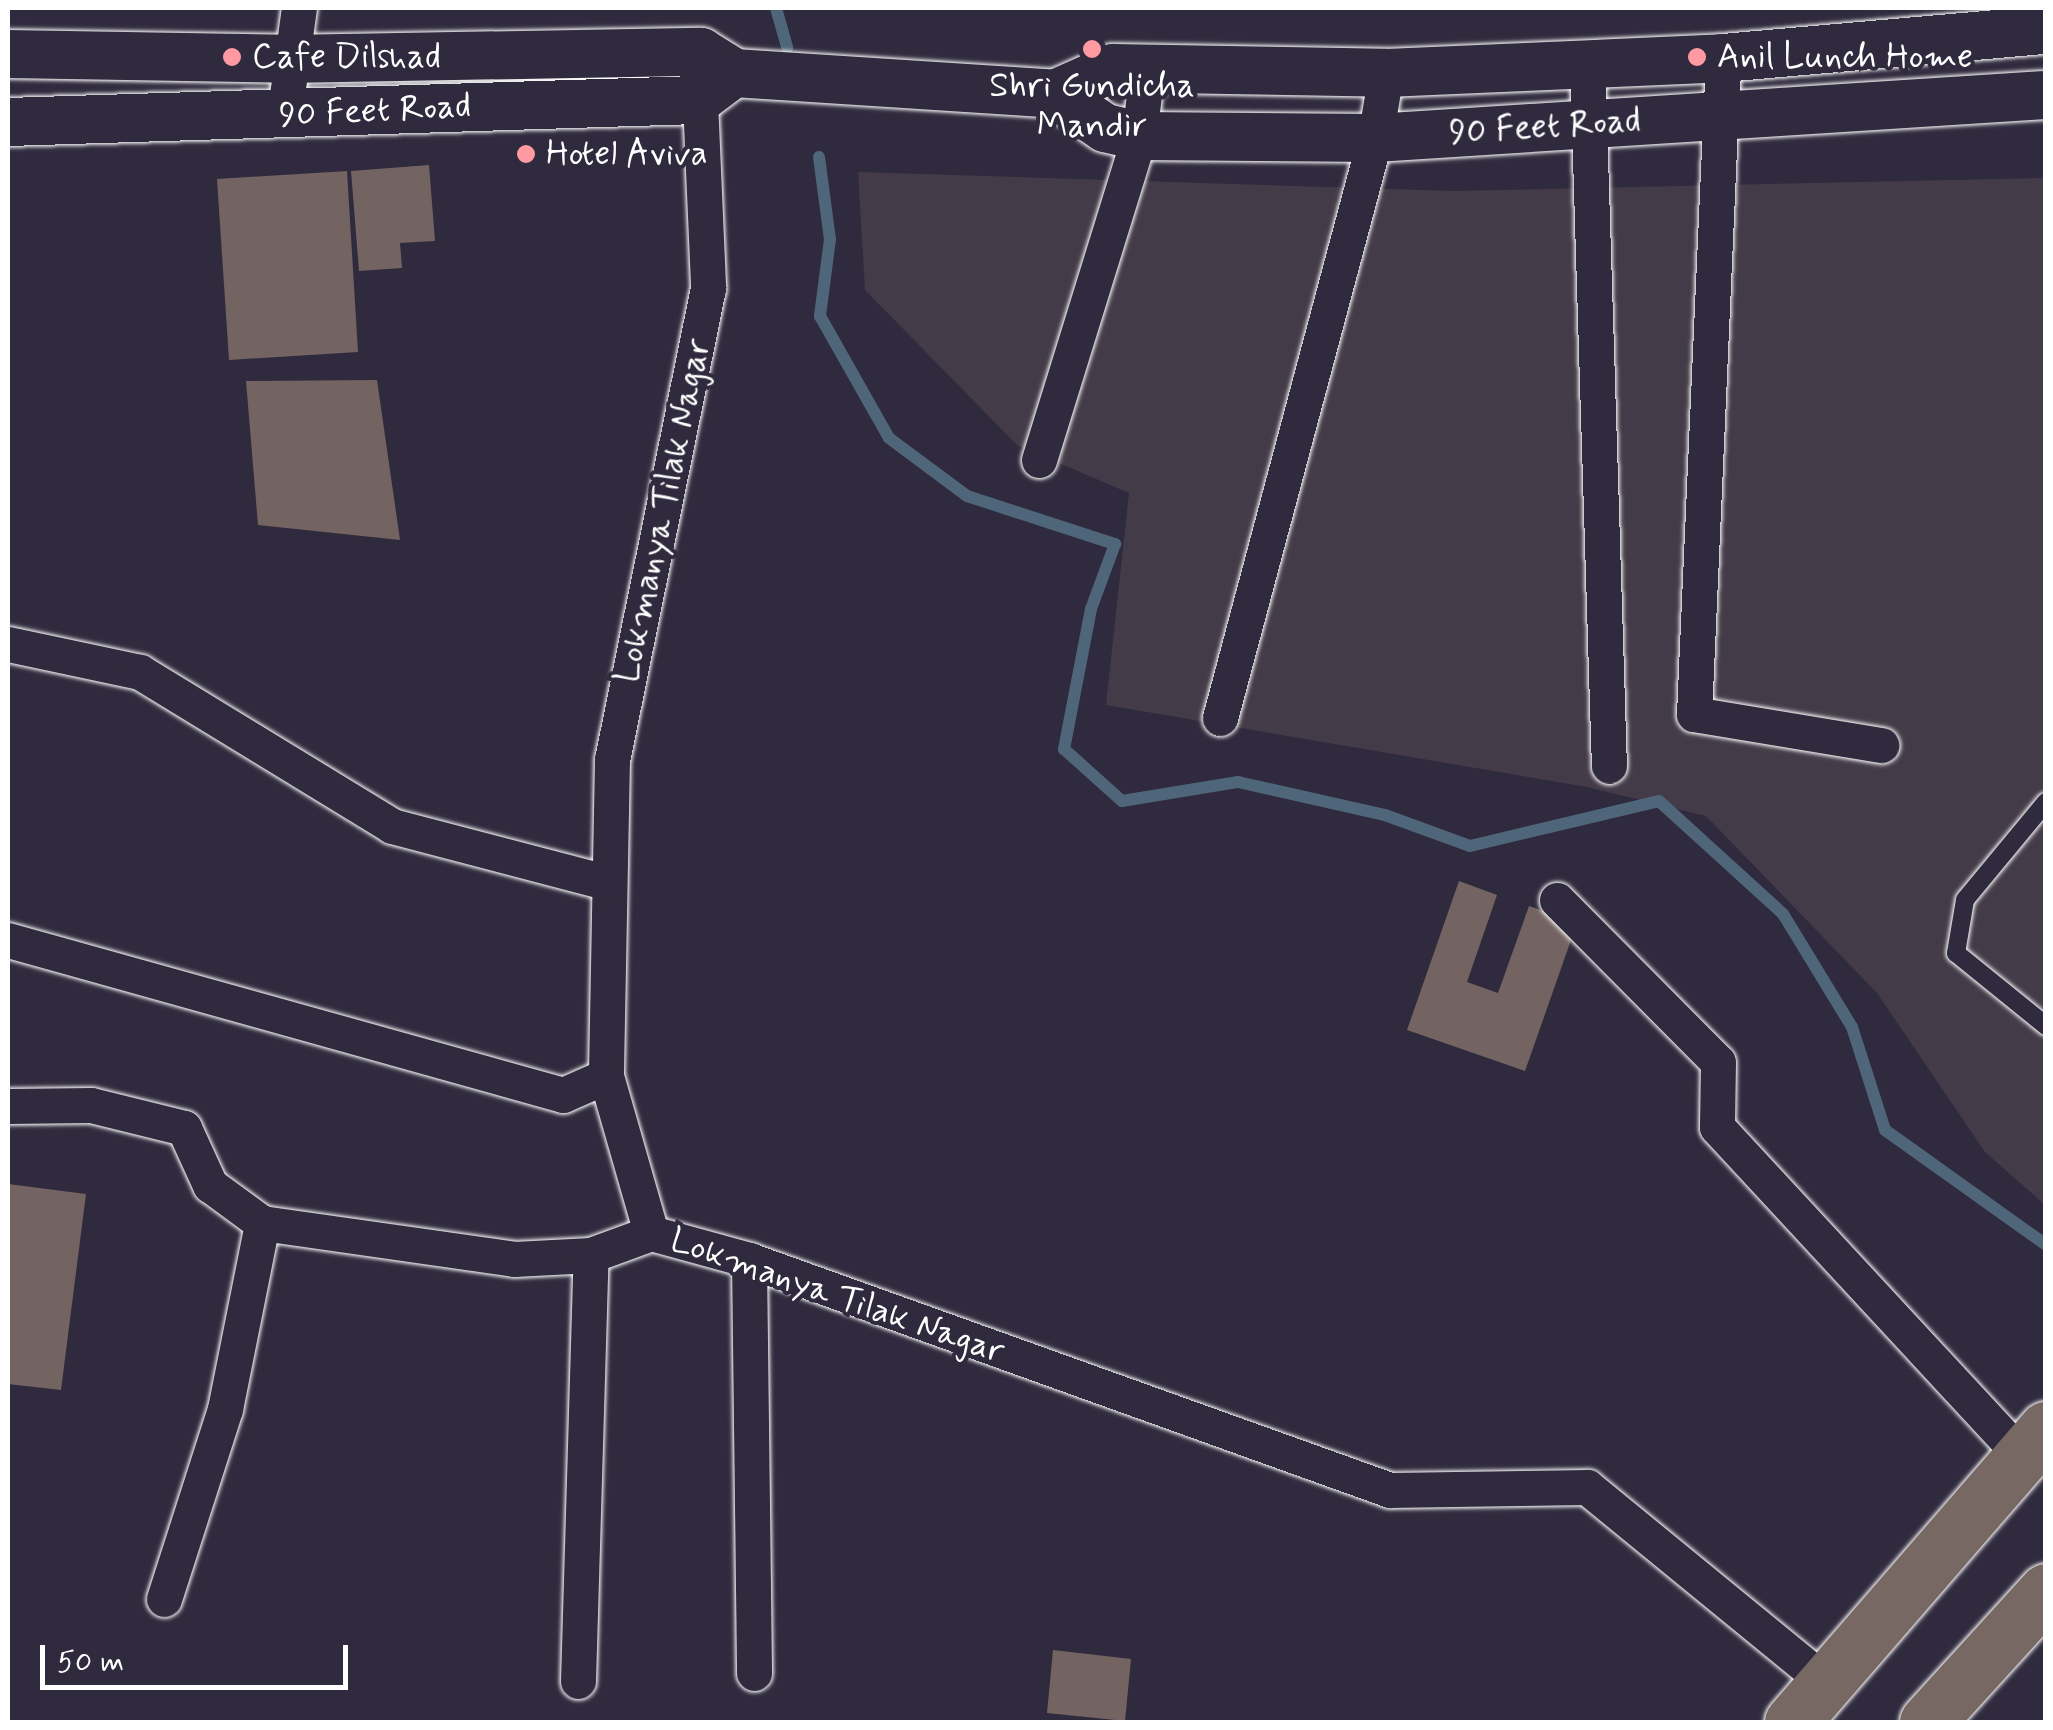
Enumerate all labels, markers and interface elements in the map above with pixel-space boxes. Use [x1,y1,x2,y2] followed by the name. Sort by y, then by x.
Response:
[252,36,439,78] place label: Cafe Dilshad
[1717,36,1971,78] place label: Anil Lunch Home
[1081,38,1103,60] marker: Shri Gundicha Mandir
[221,46,243,68] marker: Cafe Dilshad
[1686,46,1708,68] marker: Anil Lunch Home
[987,65,1197,147] place label: Shri Gundicha Mandir
[279,85,471,137] street label: 90 Feet Road
[1449,99,1641,155] street label: 90 Feet Road
[546,133,711,175] place label: Hotel Aviva
[515,143,537,165] marker: Hotel Aviva
[607,338,719,684] street label: Lokmanya Tilak Nagar
[667,1220,1007,1372] street label: Lokmanya Tilak Nagar
[45,1625,352,1687] scale bar
[57,1643,124,1682] text: 50 m

